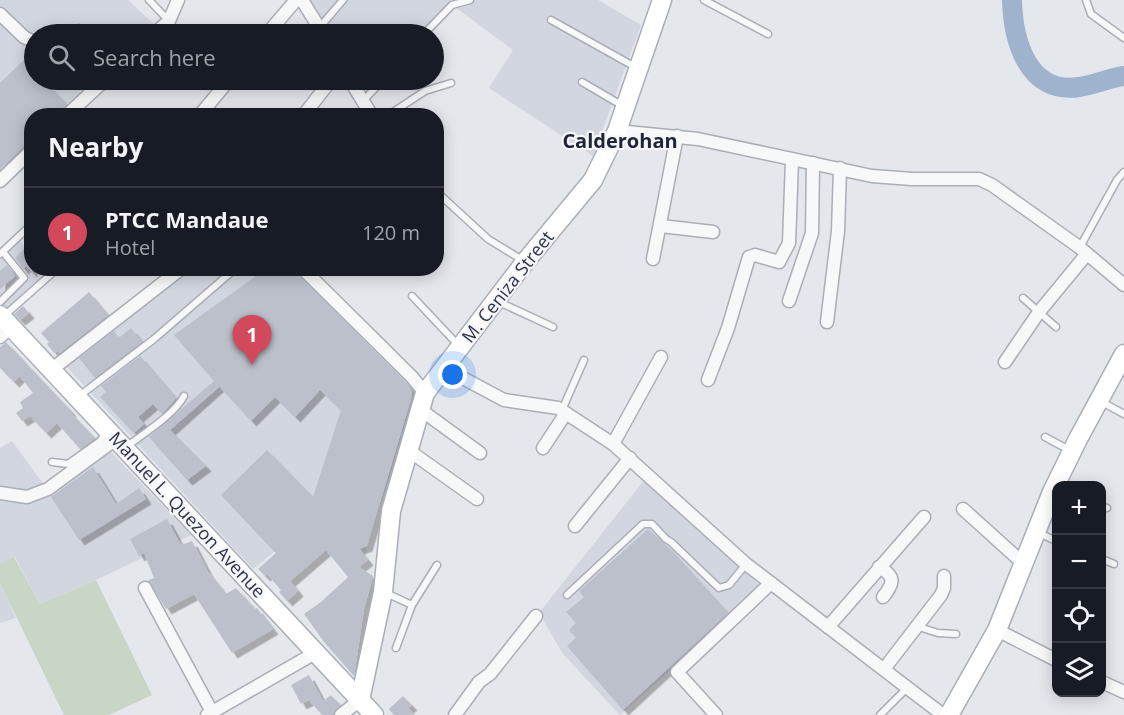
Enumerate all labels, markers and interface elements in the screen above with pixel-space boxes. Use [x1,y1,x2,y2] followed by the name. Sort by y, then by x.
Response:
[24,24,444,90] search box
[45,41,78,74] icon: search
[93,42,216,72] text: Search here
[562,127,678,154] district label: Calderohan
[48,129,143,165] text: Nearby
[105,204,268,234] text: PTCC Mandaue
[62,219,73,246] text: 1
[362,219,420,246] text: 120 m
[456,225,559,347] street label: M. Ceniza Street
[105,234,155,261] text: Hotel
[232,316,272,365] pin: 1
[438,360,467,389] your location
[104,426,271,603] street label: Manuel L. Quezon Avenue
[1052,481,1106,697] map controls
[1052,481,1106,535] button: +
[1052,535,1106,589] button: −
[1052,589,1106,643] button: locate
[1052,643,1106,697] button: layers

